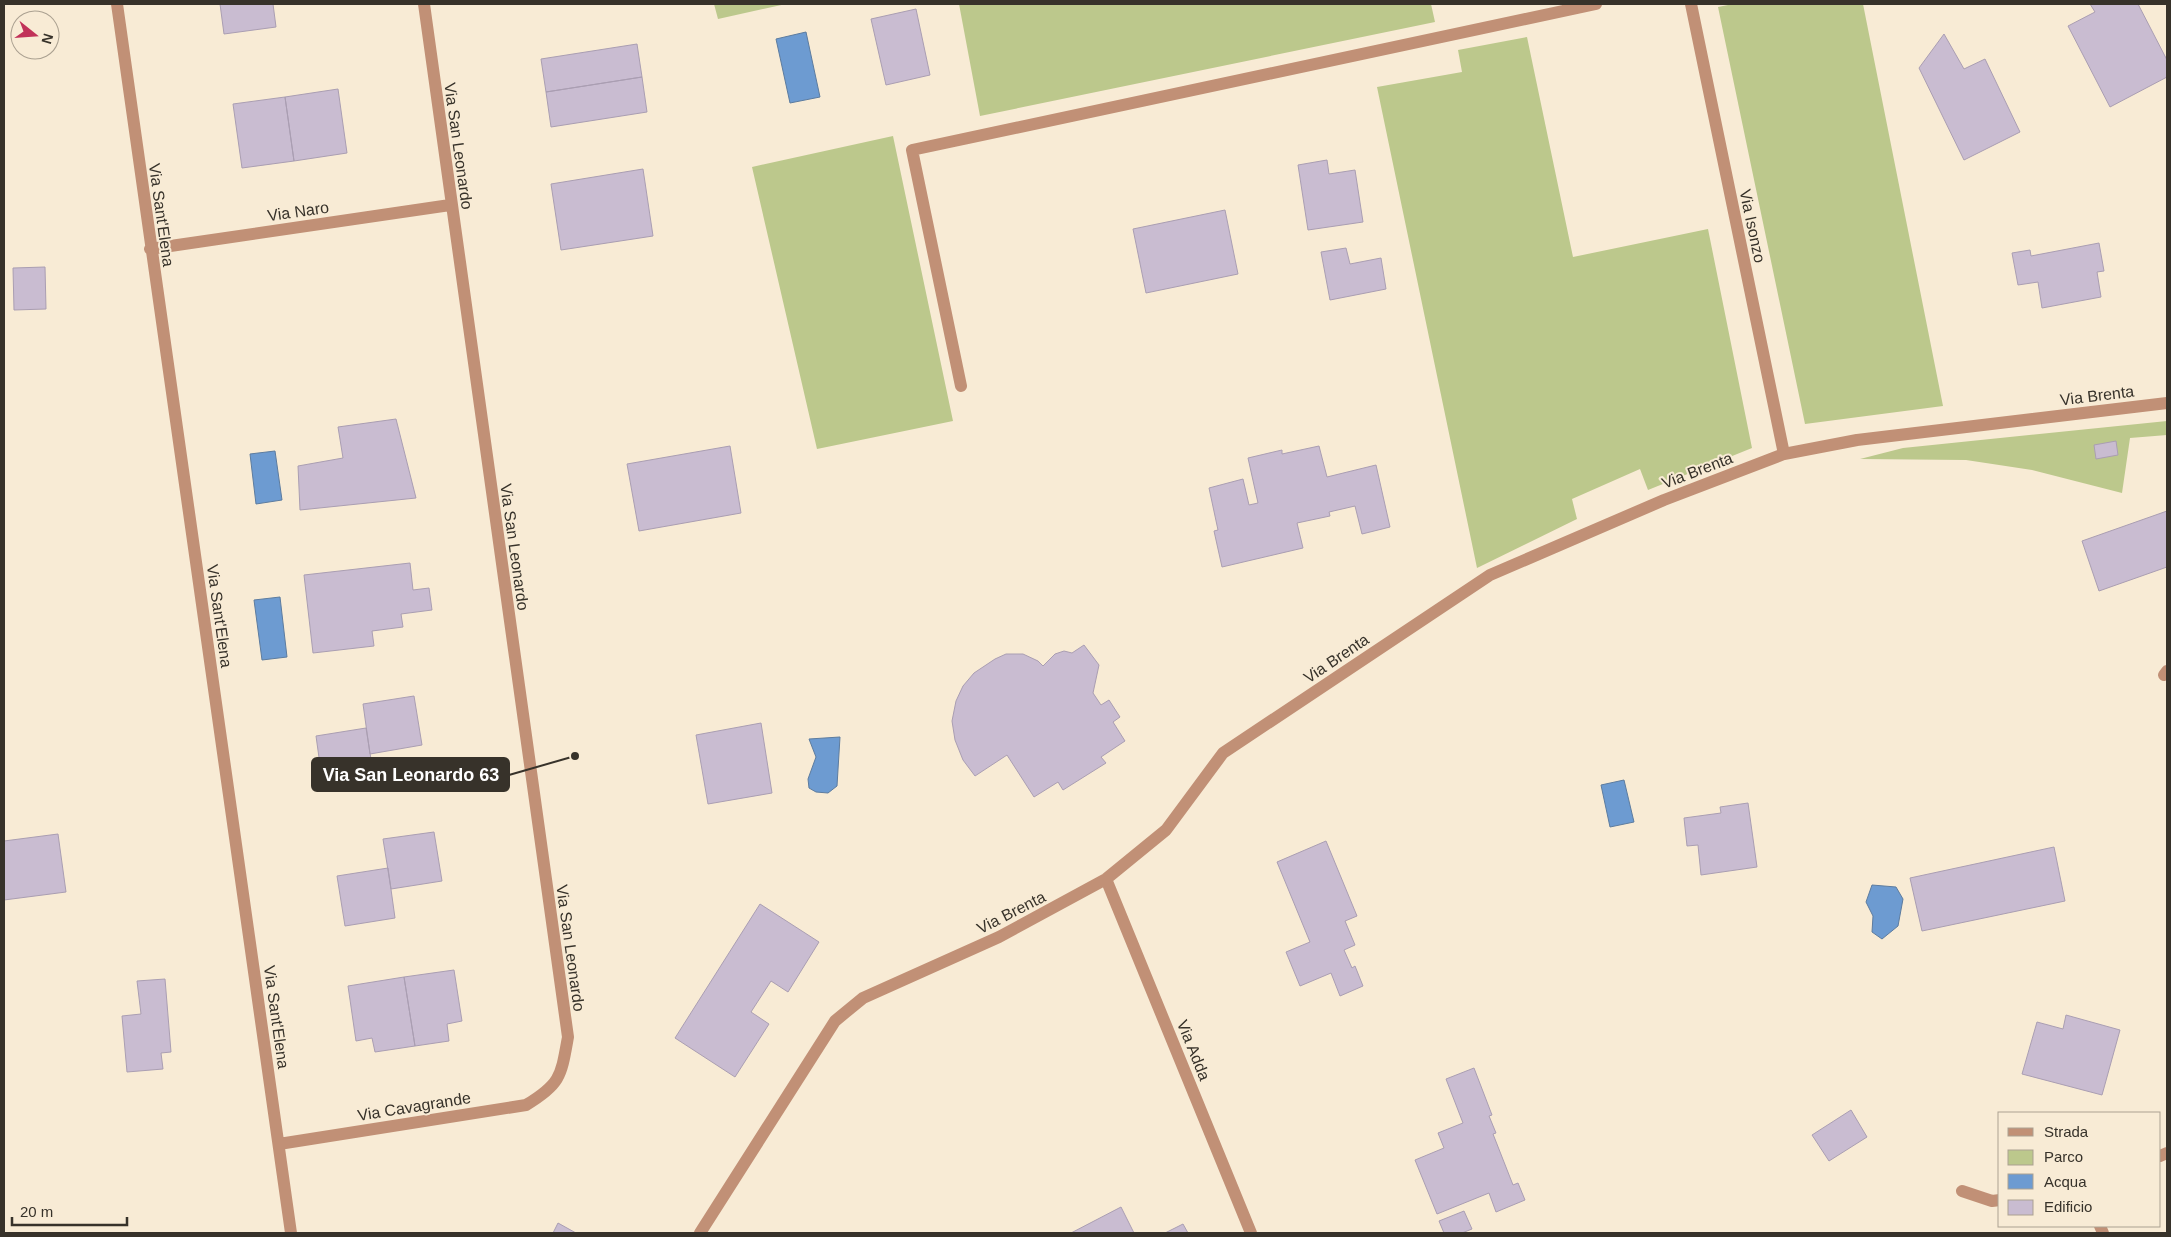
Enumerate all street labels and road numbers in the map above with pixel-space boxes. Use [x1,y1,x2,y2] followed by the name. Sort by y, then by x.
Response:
[441,82,476,211] street label: Via San Leonardo
[146,162,177,268] street label: Via Sant'Elena
[1736,188,1769,264] street label: Via Isonzo
[266,199,330,224] street label: Via Naro
[2059,383,2135,408] street label: Via Brenta
[1659,449,1735,492] street label: Via Brenta
[497,483,532,612] street label: Via San Leonardo
[204,563,235,669] street label: Via Sant'Elena
[1301,631,1372,686] street label: Via Brenta
[553,884,588,1013] street label: Via San Leonardo
[974,888,1048,937] street label: Via Brenta
[261,964,292,1070] street label: Via Sant'Elena
[1174,1017,1213,1083] street label: Via Adda
[356,1089,472,1124] street label: Via Cavagrande

